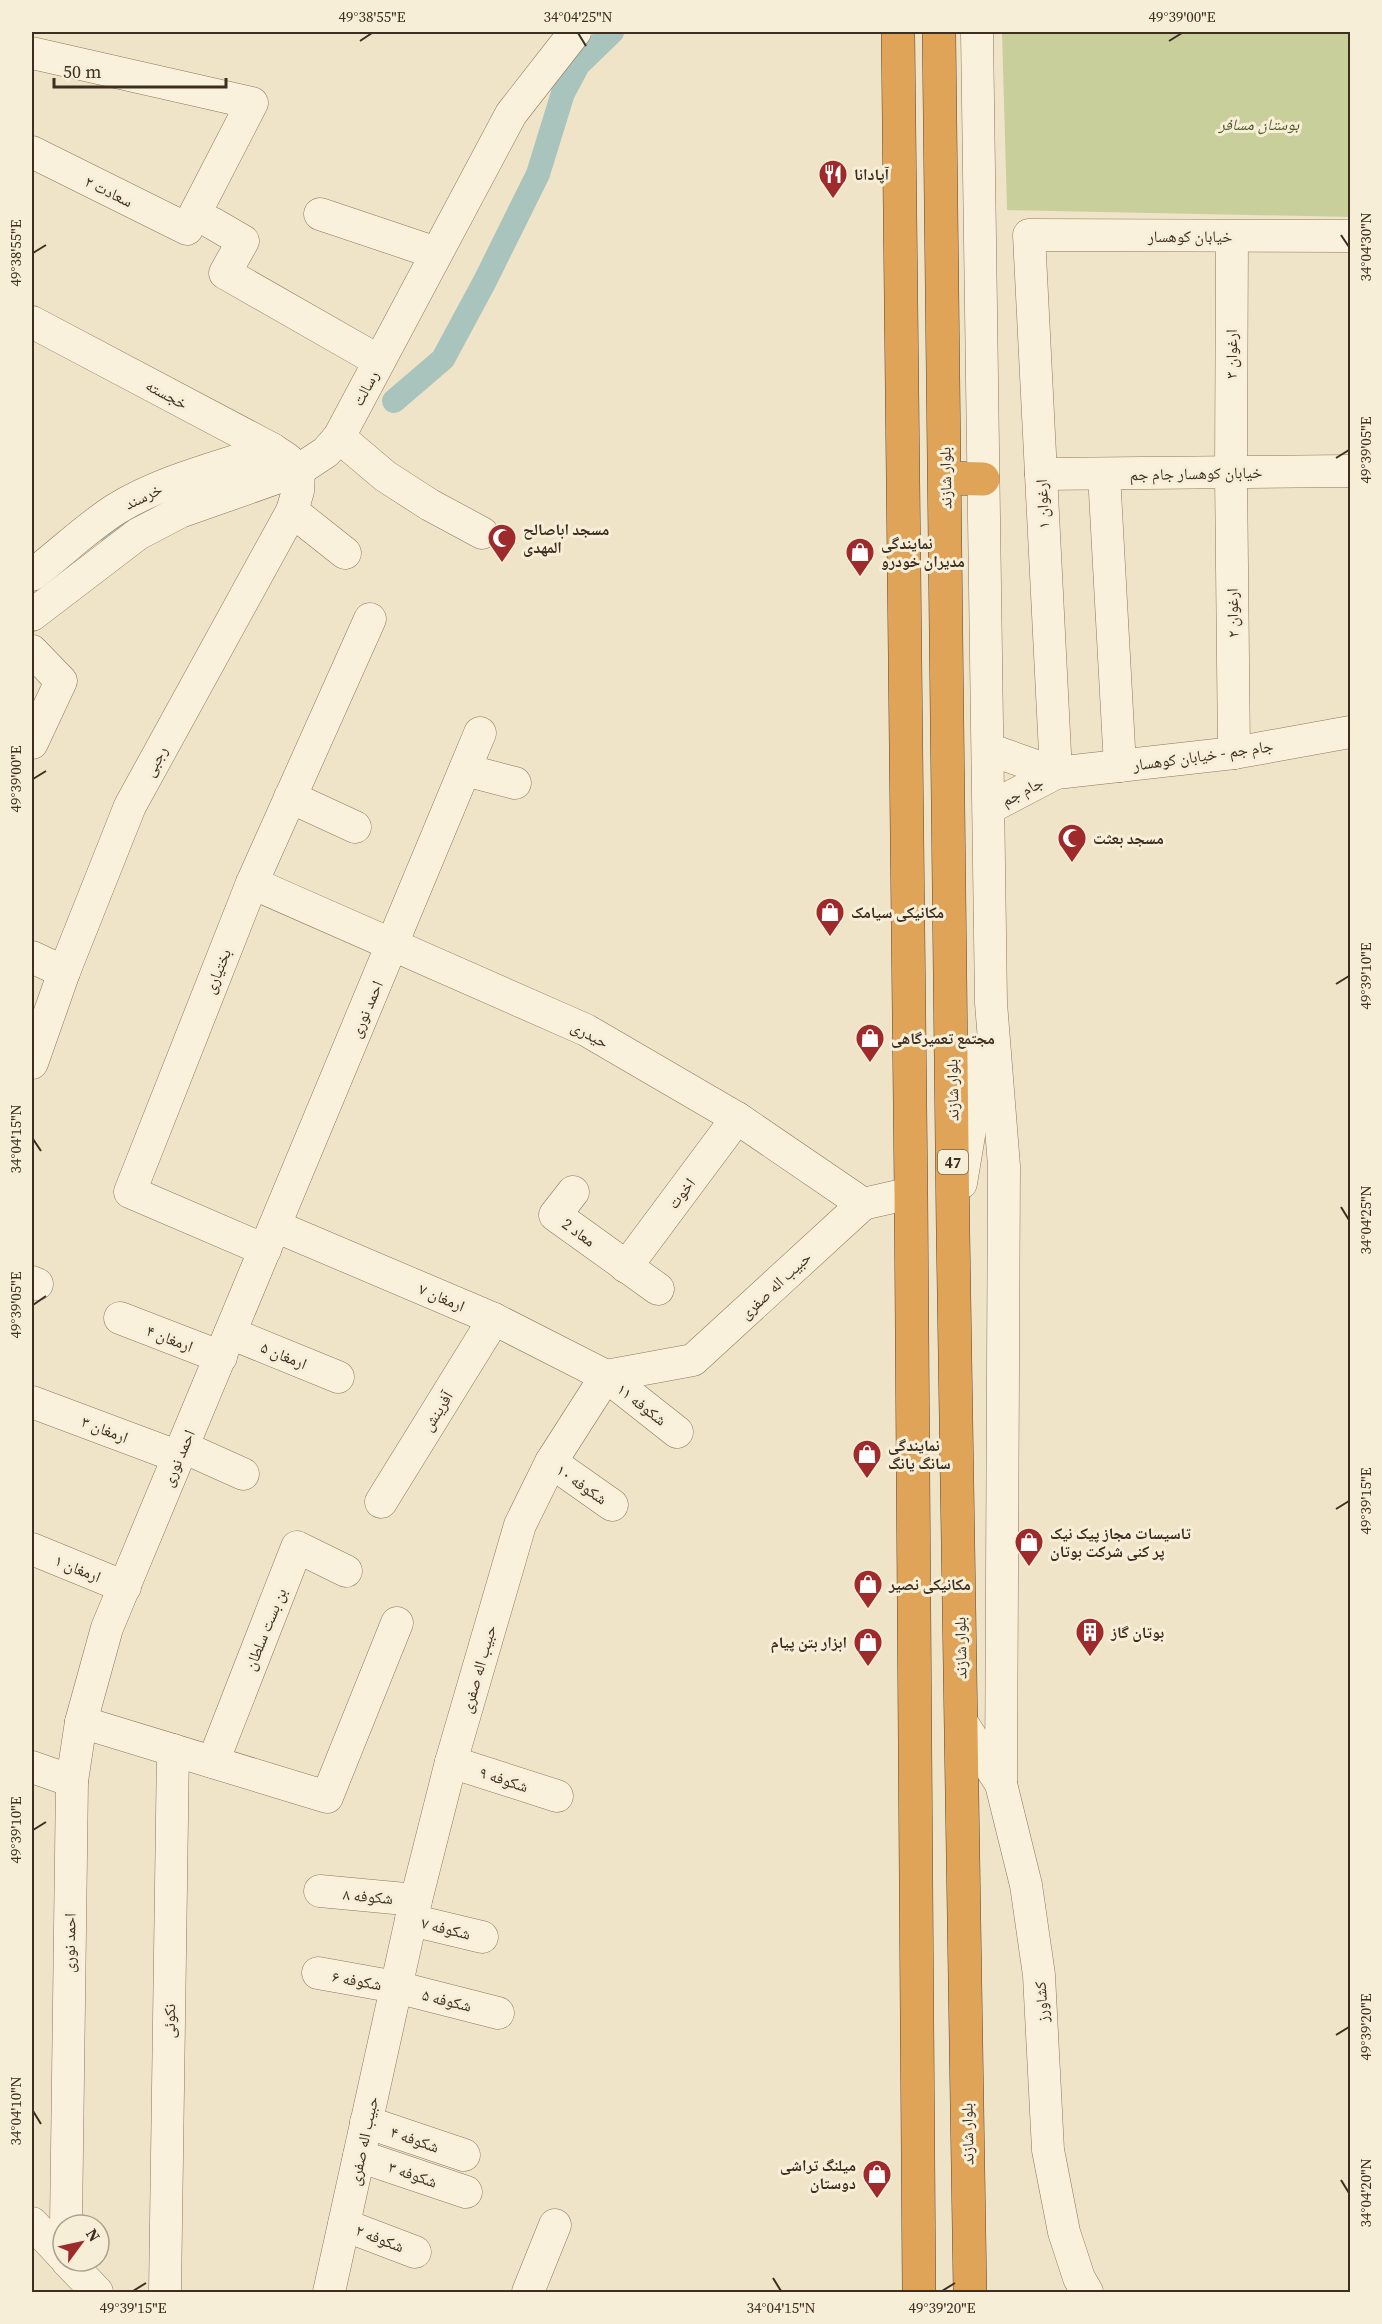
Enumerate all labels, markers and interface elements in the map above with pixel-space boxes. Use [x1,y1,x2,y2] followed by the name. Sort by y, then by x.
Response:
[338,6,406,27] text: 49°38'55"E
[543,6,613,27] text: 34°04'25"N
[1148,6,1216,27] text: 49°39'00"E
[54,51,226,89] scale bar
[63,59,101,84] text: 50 m
[1218,113,1300,135] park label: بوستان مسافر
[817,158,849,200] restaurant icon: آپادانا
[854,163,890,185] place label: آپادانا
[81,170,137,212] street label: سعادت ۲
[1355,212,1376,282] text: 34°04'30"N
[5,219,26,287] text: 49°38'55"E
[1147,225,1232,247] street label: خیابان کوهسار
[1220,329,1242,379] street label: ارغوان ۳
[347,366,383,410] street label: رسالت
[142,374,192,414] street label: خجسته
[1355,416,1376,484] text: 49°39'05"E
[933,447,957,509] street label: بلوار شازند
[1129,461,1263,485] street label: خیابان کوهسار جام جم
[120,477,166,515] street label: خرسند
[1030,479,1054,529] street label: ارغوان ۱
[523,518,609,558] place label: مسجد اباصالح المهدی
[486,522,518,564] mosque icon: مسجد اباصالح المهدی
[881,532,965,572] place label: نمایندگی مدیران خودرو
[844,536,876,578] shop icon: نمایندگی مدیران خودرو
[1221,588,1243,638] street label: ارغوان ۲
[1130,734,1275,776] street label: جام جم - خیابان کوهسار
[138,742,172,780] street label: رجبی
[5,745,26,813] text: 49°39'00"E
[997,771,1047,811] street label: جام جم
[1056,822,1088,864] mosque icon: مسجد بعثت
[1093,827,1164,849] place label: مسجد بعثت
[814,896,846,938] shop icon: مکانیکی سیامک
[851,901,944,923] place label: مکانیکی سیامک
[1355,942,1376,1010] text: 49°39'10"E
[198,945,236,997] street label: بختیاری
[344,977,388,1041] street label: احمد نوری
[567,1015,613,1053] street label: حیدری
[854,1022,886,1064] shop icon: مجتمع تعمیرگاهی
[891,1027,995,1049] place label: مجتمع تعمیرگاهی
[940,1059,964,1121] street label: بلوار شازند
[5,1104,26,1174] text: 34°04'15"N
[938,1150,968,1174] road number: 47
[662,1173,700,1213] street label: اخوت
[1355,1185,1376,1255] text: 34°04'25"N
[558,1212,600,1252] street label: معاد 2
[734,1246,816,1324] street label: حبیب اله صفری
[5,1271,26,1339] text: 49°39'05"E
[415,1277,469,1317] street label: ارمغان ۷
[144,1319,196,1357] street label: ارمغان ۴
[258,1336,310,1374] street label: ارمغان ۵
[613,1378,671,1430] street label: شکوفه ۱۱
[416,1386,458,1435] street label: آفرینش
[79,1410,131,1448] street label: ارمغان ۳
[156,1426,200,1490] street label: احمد نوری
[888,1434,951,1474] place label: نمایندگی سانگ یانگ
[851,1438,883,1480] shop icon: نمایندگی سانگ یانگ
[552,1459,612,1509] street label: شکوفه ۱۰
[1355,1467,1376,1535] text: 49°39'15"E
[1050,1522,1191,1562] place label: تاسیسات مجاز پیک نیک پر کنی شرکت بوتان
[1013,1526,1045,1568] shop icon: تاسیسات مجاز پیک نیک پر کنی شرکت بوتان
[52,1549,104,1587] street label: ارمغان ۱
[852,1568,884,1610] shop icon: مکانیکی نصیر
[888,1573,971,1595] place label: مکانیکی نصیر
[238,1584,292,1674] street label: بن بست سلطان
[1074,1616,1106,1658] building icon: بوتان گاز
[948,1617,972,1679] street label: بلوار شازند
[1110,1621,1164,1643] place label: بوتان گاز
[455,1622,501,1716] street label: حبیب اله صفری
[852,1626,884,1668] shop icon: ابزار بتن پیام
[771,1631,847,1654] place label: ابزار بتن پیام
[477,1761,531,1797] street label: شکوفه ۹
[5,1796,26,1864] text: 49°39'10"E
[342,1883,394,1909] street label: شکوفه ۸
[419,1911,473,1945] street label: شکوفه ۷
[57,1913,81,1973] street label: احمد نوری
[330,1965,384,1995] street label: شکوفه ۶
[1029,1980,1053,2024] street label: کشاورز
[420,1983,474,2017] street label: شکوفه ۵
[1355,1993,1376,2061] text: 49°39'20"E
[158,2003,180,2039] street label: نکوئی
[5,2076,26,2146] text: 34°04'10"N
[343,2094,383,2188] street label: حبیب اله صفری
[955,2103,979,2165] street label: بلوار شازند
[388,2120,442,2158] street label: شکوفه ۴
[780,2154,856,2194] place label: میلنگ تراشی دوستان
[386,2155,440,2193] street label: شکوفه ۳
[861,2158,893,2200] shop icon: میلنگ تراشی دوستان
[1355,2158,1376,2228] text: 34°04'20"N
[51,2213,111,2273] north arrow
[353,2219,407,2257] street label: شکوفه ۲
[81,2224,106,2246] text: N
[99,2297,167,2318] text: 49°39'15"E
[746,2297,816,2318] text: 34°04'15"N
[908,2297,976,2318] text: 49°39'20"E

